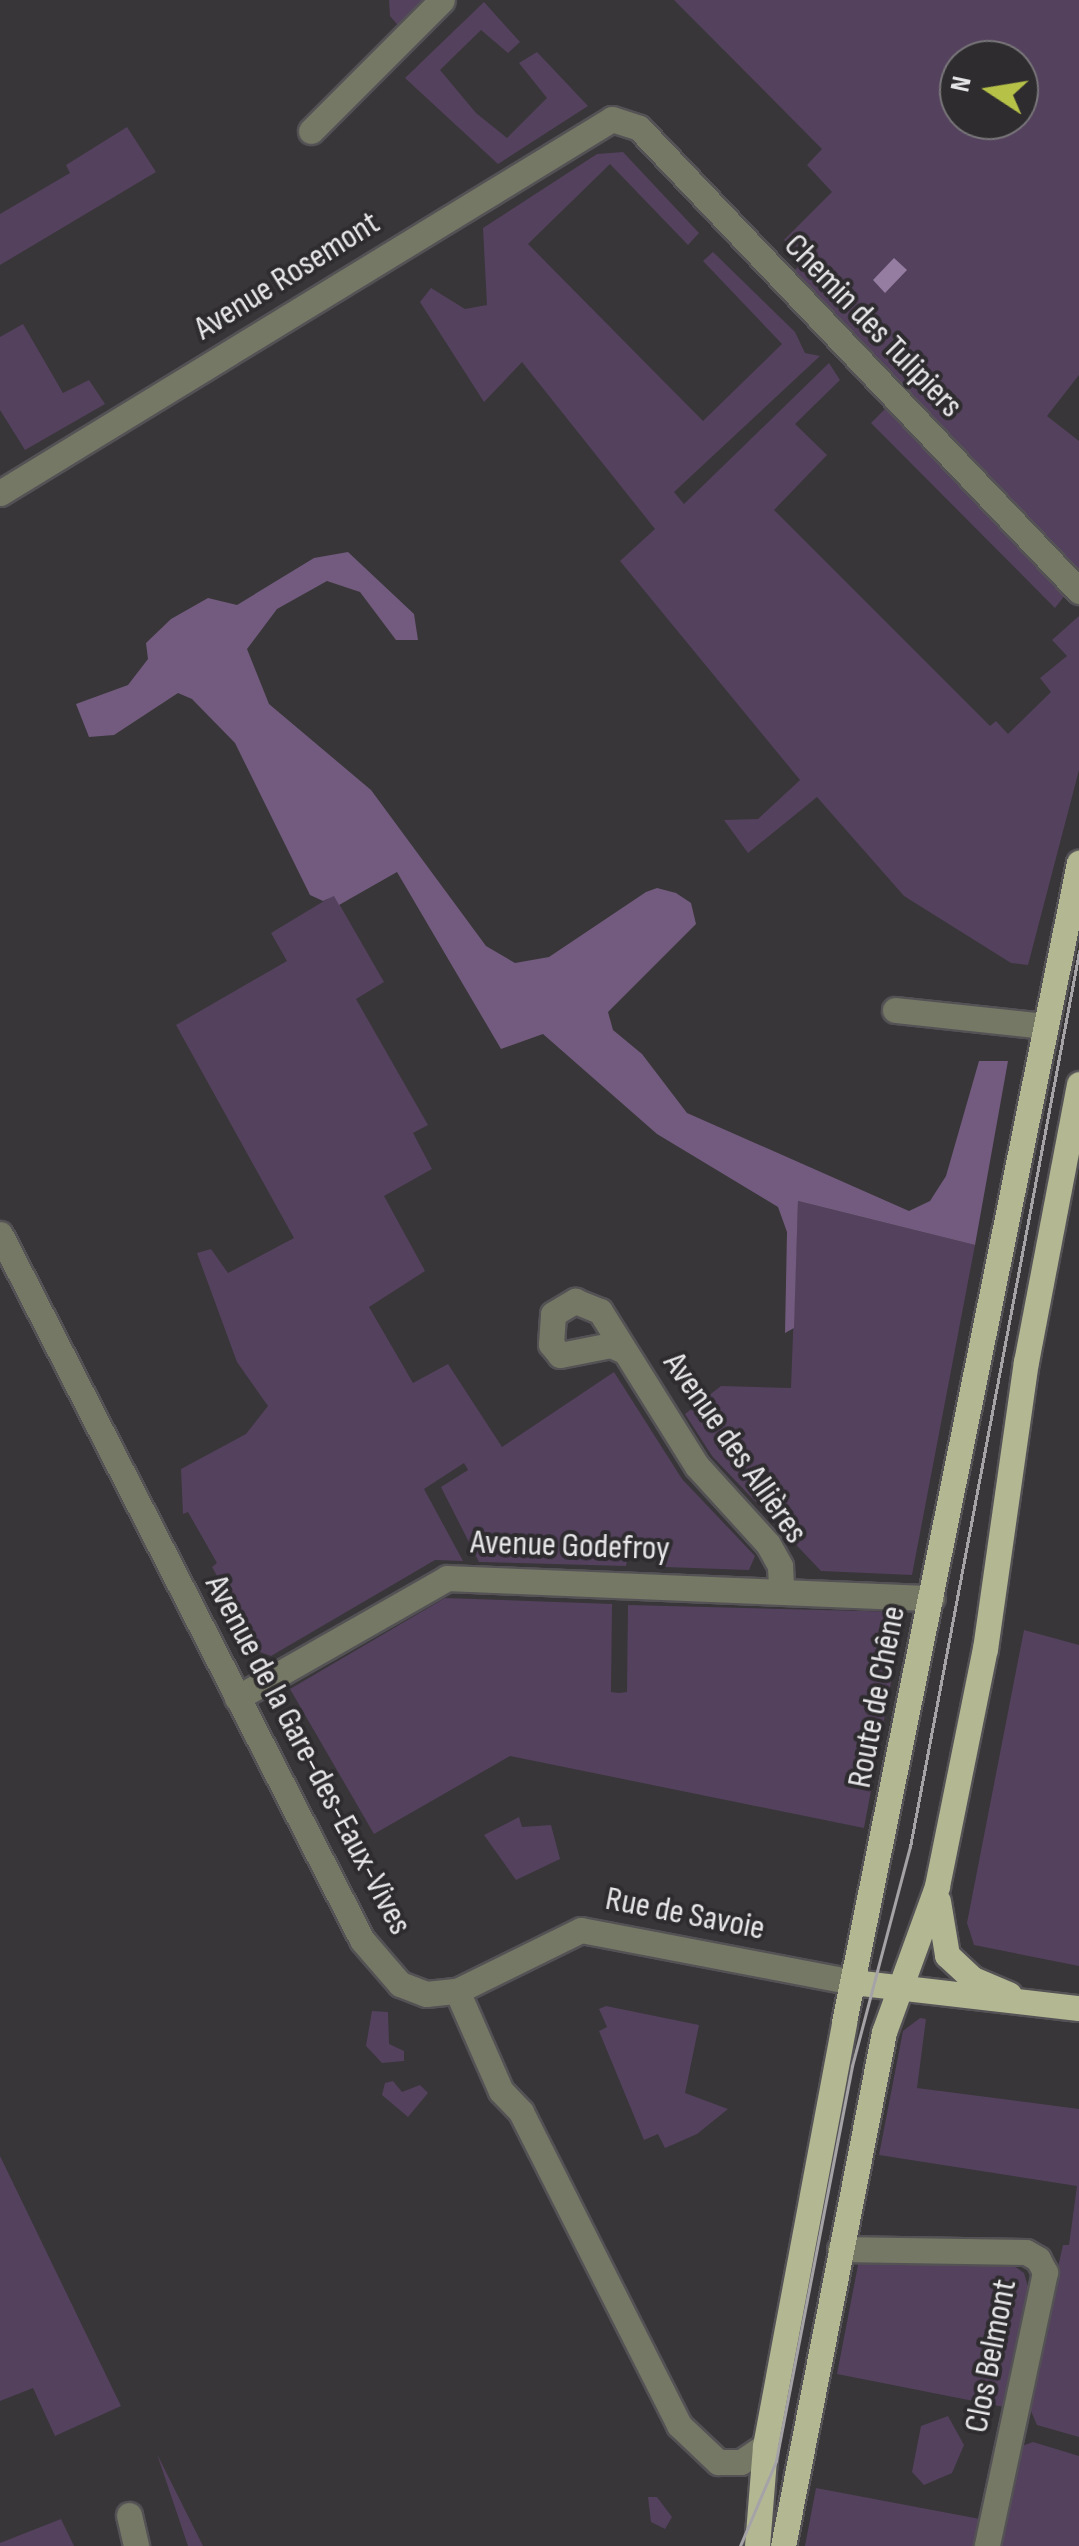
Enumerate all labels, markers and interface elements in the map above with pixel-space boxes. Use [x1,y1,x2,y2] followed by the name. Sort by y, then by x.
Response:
[939,40,1039,140] north arrow
[943,73,979,95] text: N
[186,202,388,350] street label: Avenue Rosemont
[775,225,971,427] street label: Chemin des Tulipiers
[654,1344,816,1552] street label: Avenue des Allières
[470,1522,670,1570] street label: Avenue Godefroy
[195,1568,421,1942] street label: Avenue de la Gare-des-Eaux-Vives
[839,1603,915,1791] street label: Route de Chêne
[602,1878,768,1950] street label: Rue de Savoie
[956,2276,1026,2436] street label: Clos Belmont

